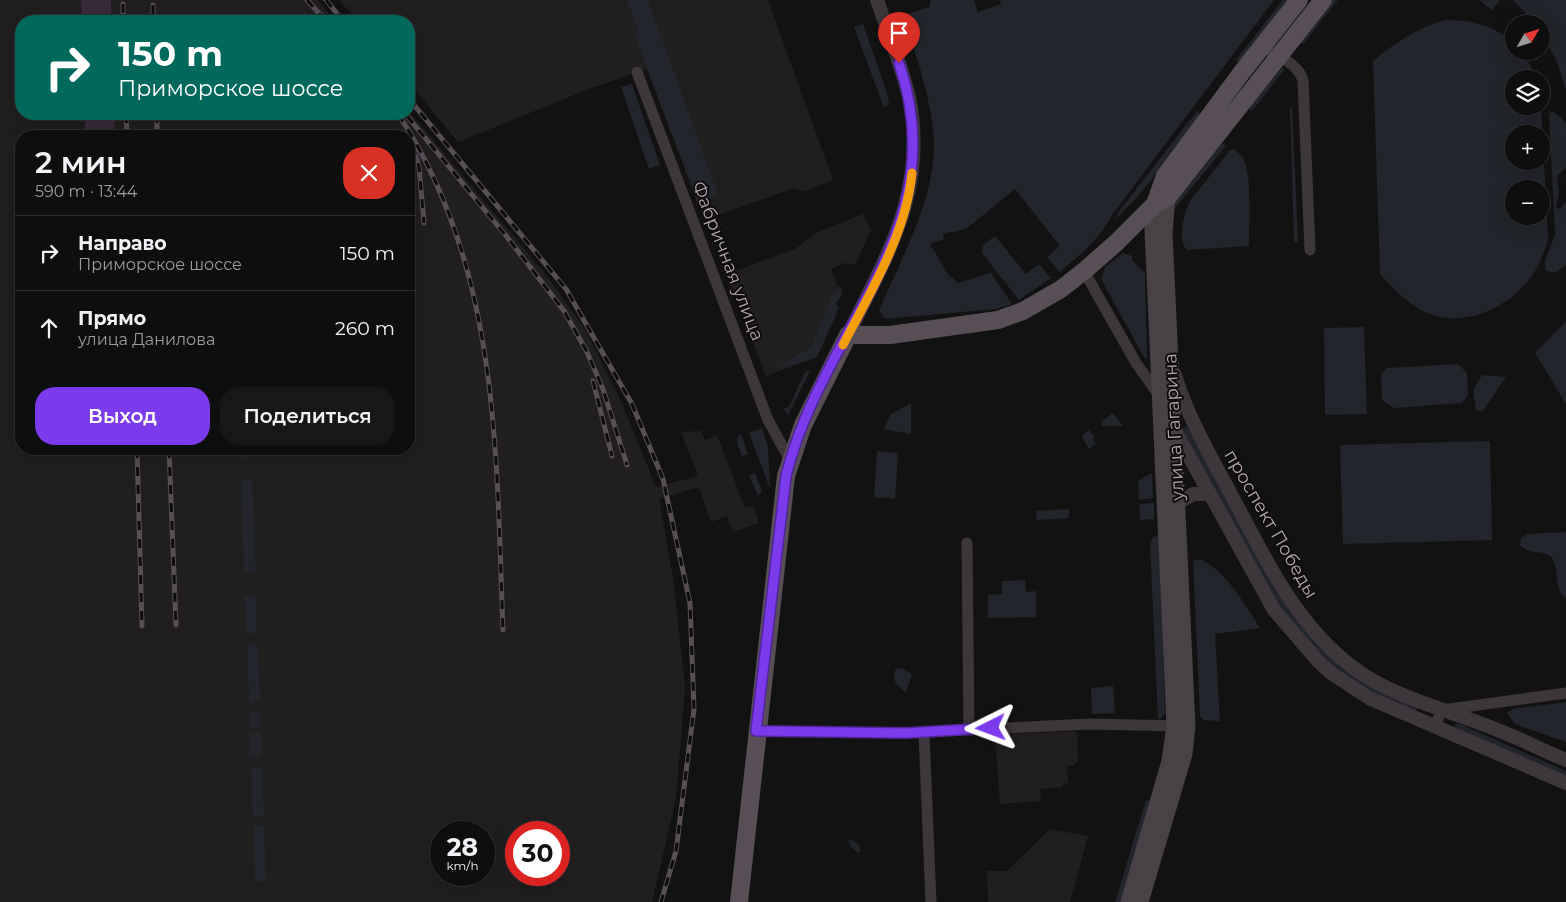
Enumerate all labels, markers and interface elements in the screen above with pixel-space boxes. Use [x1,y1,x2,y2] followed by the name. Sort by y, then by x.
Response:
[878,12,920,63] pin
[1505,15,1550,60] north arrow
[1505,15,1550,225] map controls
[885,19,913,47] icon: arrive
[118,32,223,75] text: 150 m
[35,35,100,100] icon: right
[1505,70,1550,115] button: layers
[118,75,343,102] text: Приморское шоссе
[1505,125,1550,170] button: +
[35,144,127,181] text: 2 мин
[343,147,395,199] button: close
[687,178,769,344] street label: Фабричная улица
[1505,180,1550,225] button: −
[35,182,137,201] text: 590 m · 13:44
[78,232,167,255] text: Направо
[35,239,63,267] icon: right
[340,242,395,265] text: 150 m
[78,255,242,274] text: Приморское шоссе
[78,307,146,330] text: Прямо
[35,314,63,342] icon: ahead
[335,317,395,340] text: 260 m
[78,330,215,349] text: улица Данилова
[1159,353,1189,502] street label: улица Гагарина
[35,387,210,445] button: Выход
[220,387,395,445] button: Поделиться
[1220,446,1322,602] street label: проспект Победы
[964,701,1016,753] position arrow
[505,821,570,886] speed limit sign: 30
[447,832,478,862] text: 28
[446,858,479,873] text: km/h

